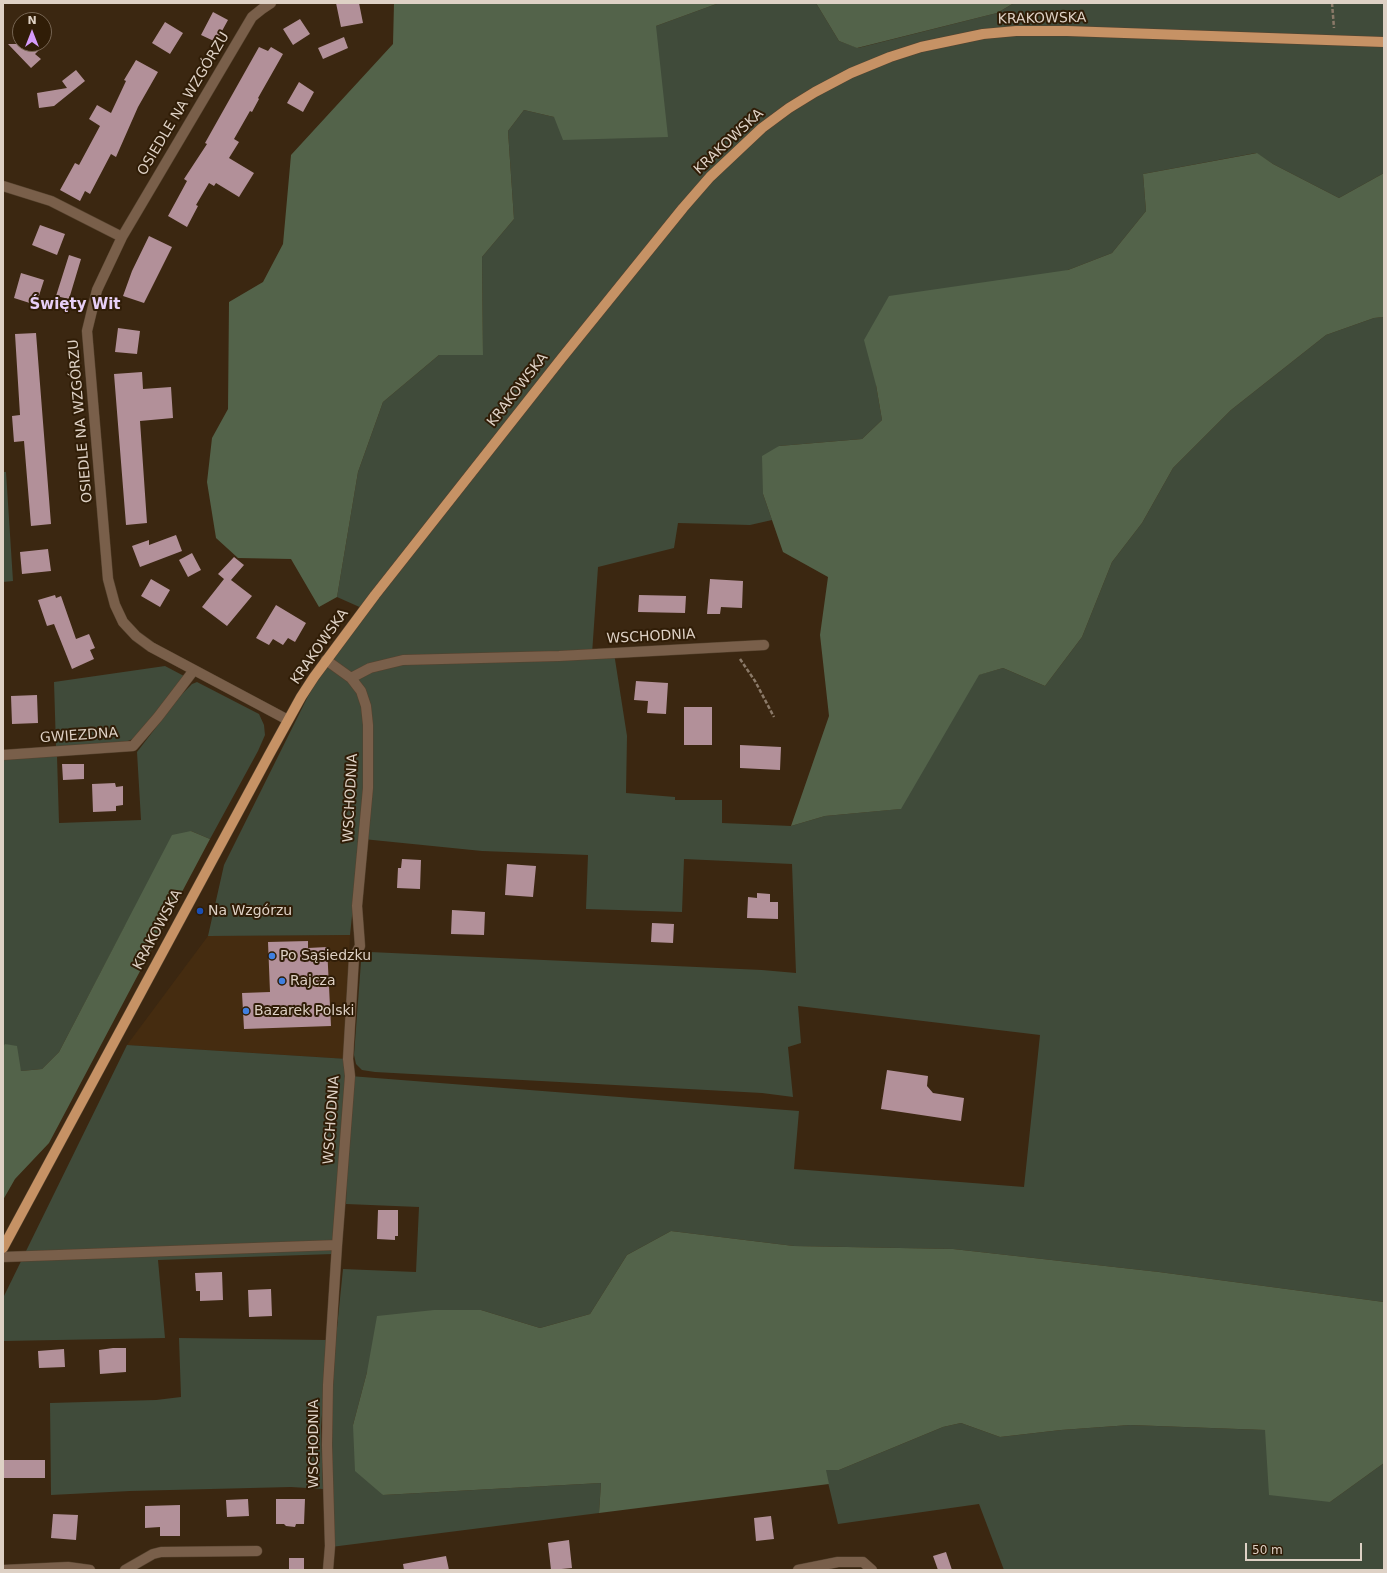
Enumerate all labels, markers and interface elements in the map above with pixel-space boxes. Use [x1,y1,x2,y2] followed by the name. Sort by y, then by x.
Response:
[998,10,1086,28] street label: KRAKOWSKA
[12,12,52,52] north arrow
[27,14,37,27] text: N
[135,29,233,179] street label: OSIEDLE NA WZGÓRZU
[691,106,767,178] street label: KRAKOWSKA
[29,296,121,314] district label: Święty Wit
[65,339,97,503] street label: OSIEDLE NA WZGÓRZU
[484,350,552,430] street label: KRAKOWSKA
[288,606,352,688] street label: KRAKOWSKA
[606,626,696,648] street label: WSCHODNIA
[39,725,119,747] street label: GWIEZDNA
[340,753,362,843] street label: WSCHODNIA
[130,887,186,973] street label: KRAKOWSKA
[208,903,292,919] place label: Na Wzgórzu
[195,906,205,916] marker: Na Wzgórzu
[280,948,371,964] place label: Po Sąsiedzku
[267,951,277,961] marker: Po Sąsiedzku
[290,973,336,989] place label: Rajcza
[277,976,287,986] marker: Rajcza
[254,1003,354,1019] place label: Bazarek Polski
[241,1006,251,1016] marker: Bazarek Polski
[321,1075,343,1165] street label: WSCHODNIA
[306,1399,322,1489] street label: WSCHODNIA
[1247,1535,1364,1561] scale bar
[1252,1543,1283,1557] text: 50 m

